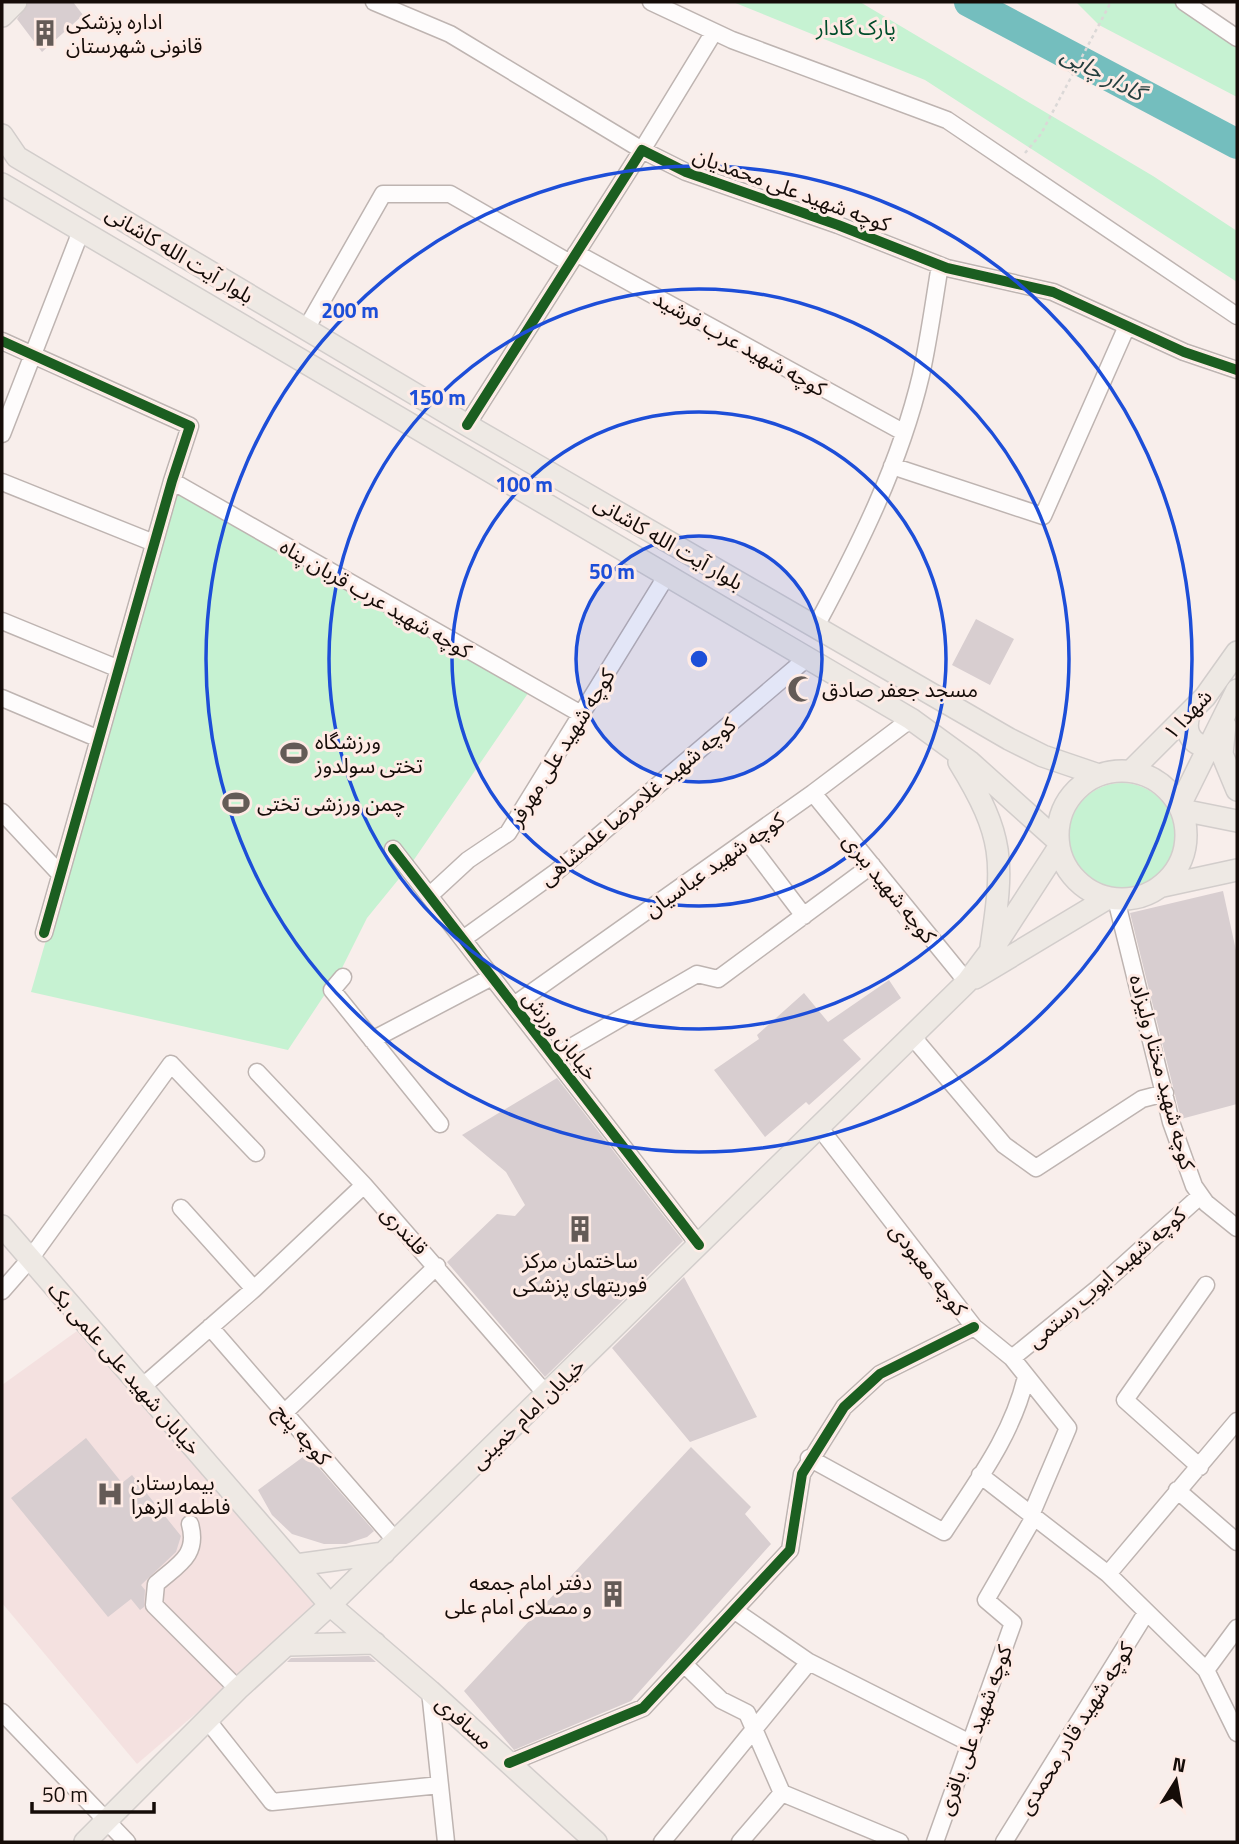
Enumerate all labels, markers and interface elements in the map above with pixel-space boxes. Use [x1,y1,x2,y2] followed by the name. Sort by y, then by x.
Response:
[66,5,202,61] place label: اداره پزشکی قانونی شهرستان
[815,11,896,43] park label: پارک گادار
[30,18,60,48] building icon: اداره پزشکی قانونی شهرستان
[1055,36,1155,112] water label: گادار چایی
[689,138,895,240] street label: کوچه شهید علی محمدیان
[100,197,260,311] street label: بلوار آیت الله کاشانی
[648,282,833,404] street label: کوچه شهید عرب فرشید
[321,294,379,326] text: 200 m
[408,381,466,413] text: 150 m
[495,468,553,500] text: 100 m
[588,486,750,598] street label: بلوار آیت الله کاشانی
[274,530,478,666] street label: کوچه شهید عرب قربان پناه
[589,555,635,587] text: 50 m
[687,647,711,671] centre of rings
[499,662,623,833] street label: کوچه شهید علی مهرفر
[822,673,978,705] place label: مسجد جعفر صادق
[786,674,816,704] mosque icon: مسجد جعفر صادق
[1155,681,1219,747] street label: شهدا ۱
[532,709,743,893] street label: کوچه شهید غلامرضا علمشاهی
[314,725,423,781] place label: ورزشگاه تختی سولدوز
[279,738,309,768] sports icon: ورزشگاه تختی سولدوز
[257,787,405,819] place label: چمن ورزشی تختی
[221,788,251,818] sports icon: چمن ورزشی تختی
[637,803,791,924] street label: کوچه شهید عباسیان
[836,826,945,950] street label: کوچه شهید ببری
[1122,971,1205,1174] street label: کوچه شهید مختار ولیزاده
[516,983,606,1087] street label: خیابان ورزش
[374,1198,436,1262] street label: قلندری
[1019,1198,1193,1355] street label: کوچه شهید ایوب رستمی
[565,1214,595,1244] building icon: ساختمان مرکز فوریتهای پزشکی
[882,1215,976,1323] street label: کوچه معبودی
[513,1244,647,1300] place label: ساختمان مرکز فوریتهای پزشکی
[41,1274,209,1462] street label: خیابان شهید علی علمی یک
[462,1350,592,1477] street label: خیابان امام خمینی
[267,1396,339,1472] street label: کوچه پنج
[131,1466,230,1522] place label: بیمارستان فاطمه الزهرا
[95,1479,125,1509] hospital icon: بیمارستان فاطمه الزهرا
[445,1566,592,1623] place label: دفتر امام جمعه و مصلای امام علی
[598,1579,628,1609] building icon: دفتر امام جمعه و مصلای امام علی
[1009,1635,1141,1820] street label: کوچه شهید قادر محمدی
[928,1640,1020,1820] street label: کوچه شهید علی باقری
[429,1687,501,1757] street label: مسافری
[1141,1746,1211,1816] north arrow
[1170,1748,1189,1779] text: N
[32,1770,154,1814] scale bar
[42,1778,88,1810] text: 50 m

